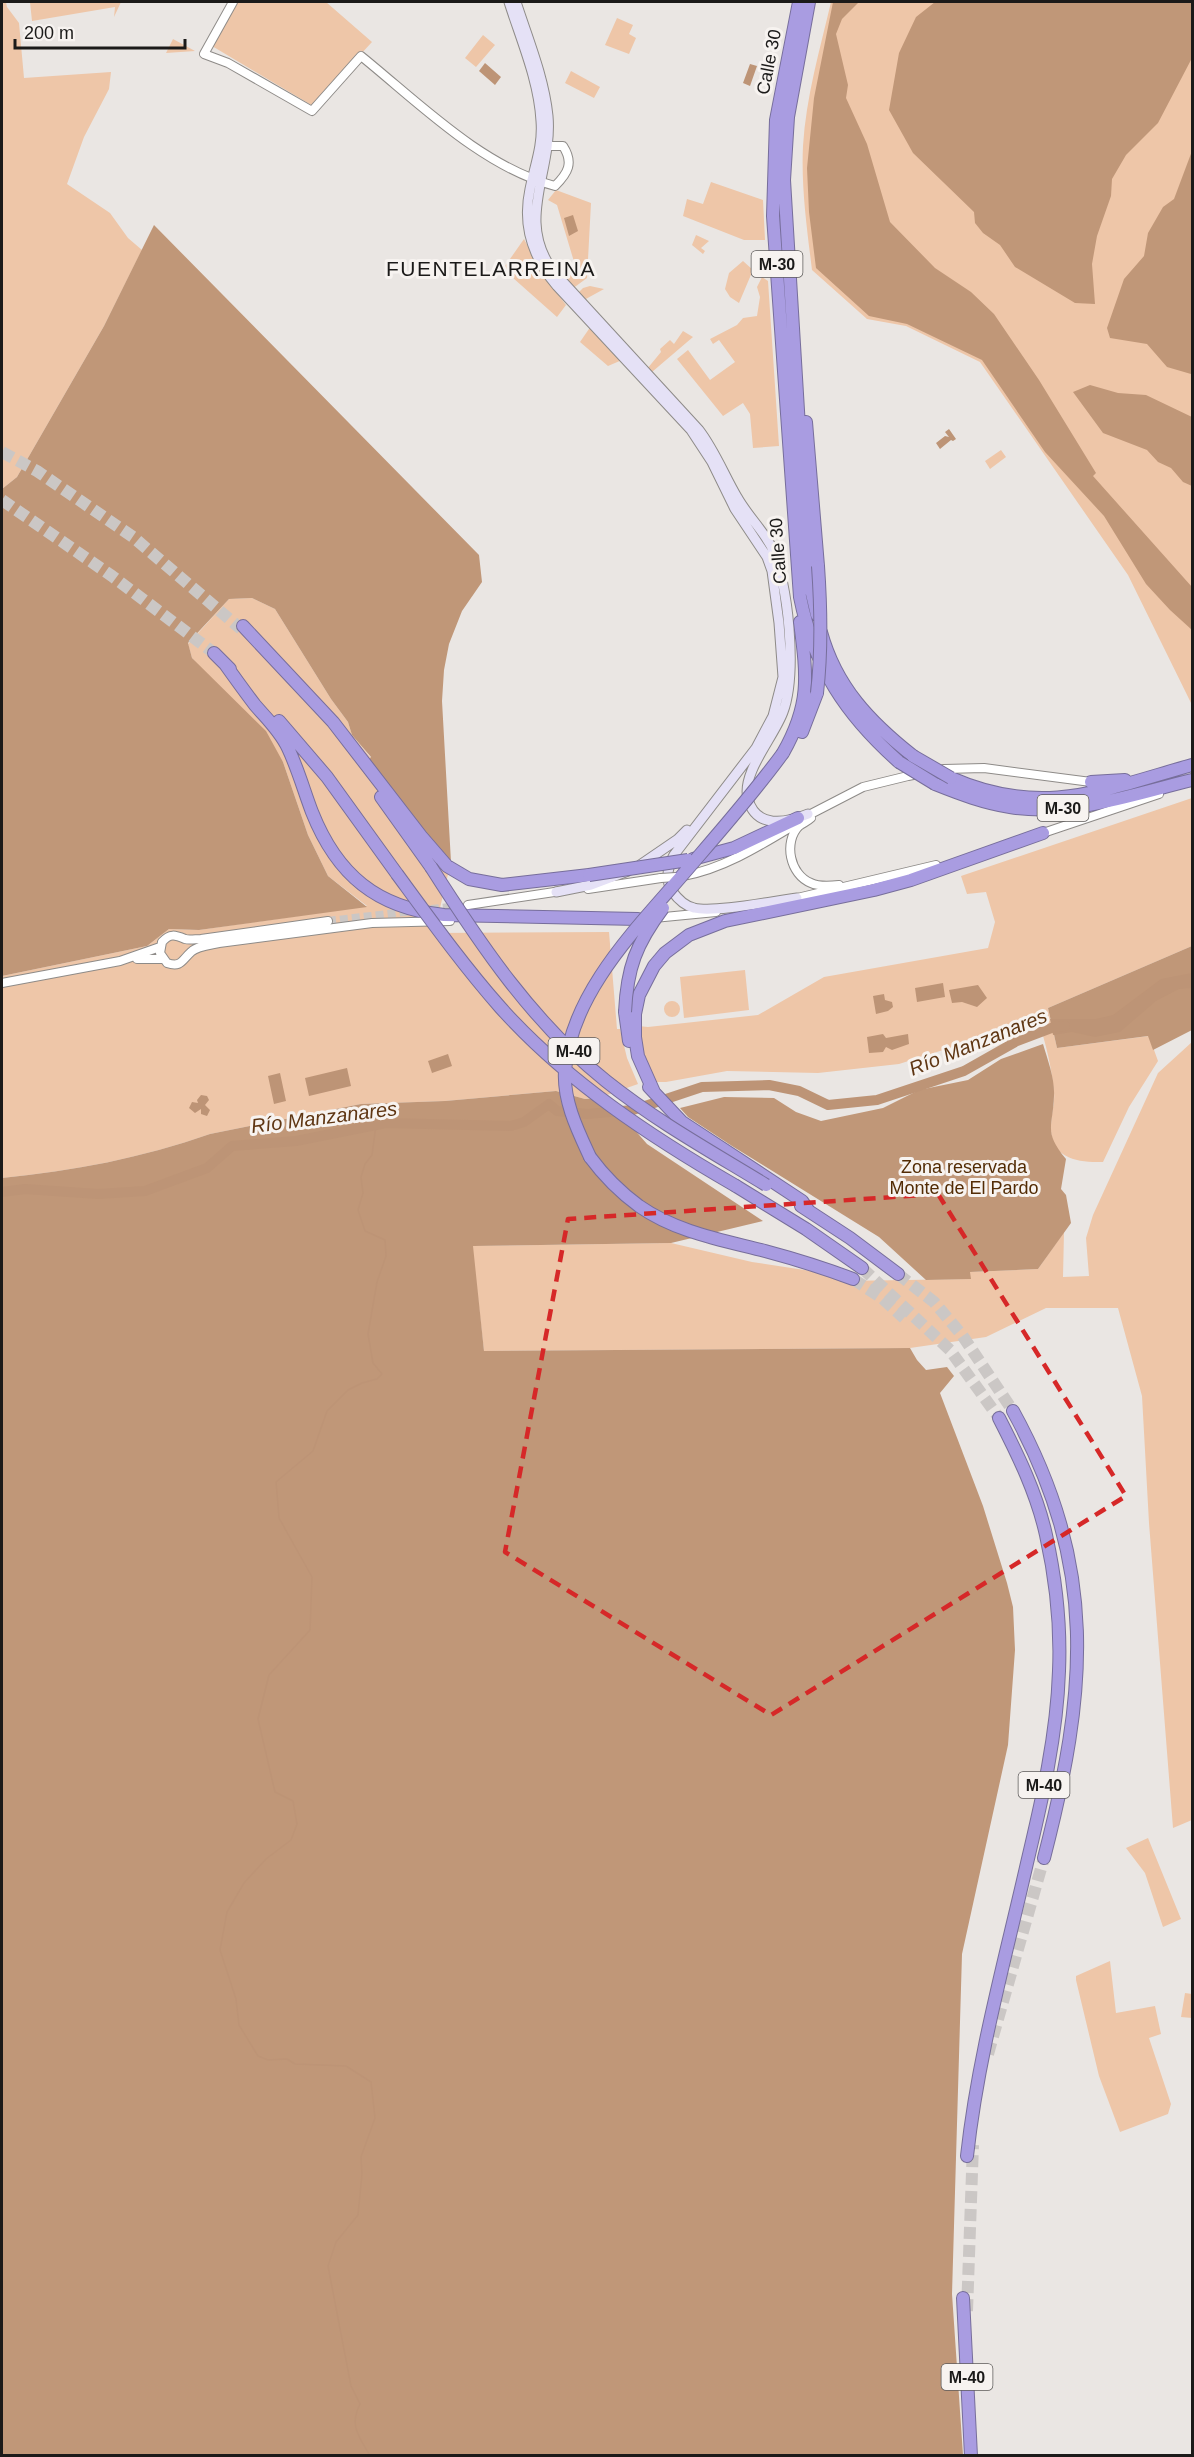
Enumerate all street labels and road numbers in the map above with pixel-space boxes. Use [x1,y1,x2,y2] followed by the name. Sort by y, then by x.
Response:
[753,28,785,96] street label: Calle 30
[752,251,802,277] road number: M-30
[766,517,790,585] street label: Calle 30
[1038,795,1088,821] road number: M-30
[548,1038,600,1064] road number: M-40
[1018,1772,1070,1798] road number: M-40
[942,2364,992,2390] road number: M-40

